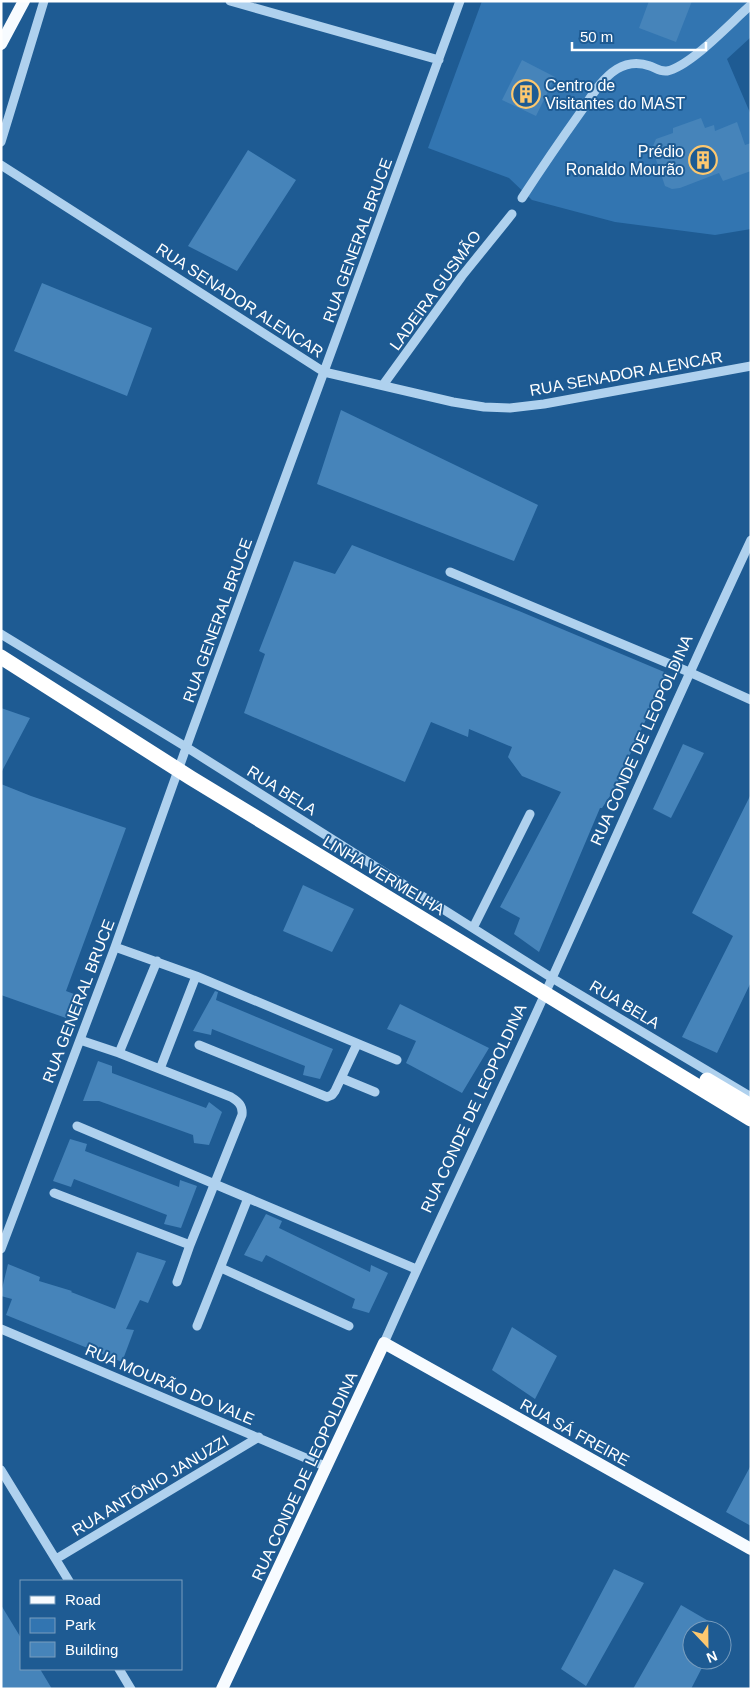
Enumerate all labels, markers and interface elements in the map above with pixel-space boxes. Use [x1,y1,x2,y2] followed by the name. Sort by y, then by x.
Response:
[572,20,706,52] scale bar
[580,28,613,45] text: 50 m
[545,77,685,112] place label: Centro de Visitantes do MAST
[511,79,541,109] building icon: Centro de Visitantes do MAST
[566,143,684,178] place label: Prédio Ronaldo Mourão
[688,145,718,175] building icon: Prédio Ronaldo Mourão
[320,156,395,325] street label: RUA GENERAL BRUCE
[385,226,484,353] street label: LADEIRA GUSMÃO
[153,240,326,361] street label: RUA SENADOR ALENCAR
[528,348,724,399] street label: RUA SENADOR ALENCAR
[180,536,255,705] street label: RUA GENERAL BRUCE
[587,632,696,848] street label: RUA CONDE DE LEOPOLDINA
[244,762,320,819] street label: RUA BELA
[320,832,448,919] street label: LINHA VERMELHA
[39,917,118,1085] street label: RUA GENERAL BRUCE
[587,977,663,1032] street label: RUA BELA
[417,1001,530,1215] street label: RUA CONDE DE LEOPOLDINA
[83,1339,258,1428] street label: RUA MOURÃO DO VALE
[248,1369,361,1583] street label: RUA CONDE DE LEOPOLDINA
[517,1395,633,1469] street label: RUA SÁ FREIRE
[68,1431,232,1539] street label: RUA ANTÔNIO JANUZZI
[20,1580,182,1670] legend
[65,1591,101,1608] text: Road
[65,1616,96,1633] text: Park
[682,1620,732,1670] north arrow
[65,1641,118,1658] text: Building
[704,1648,720,1666] text: N

